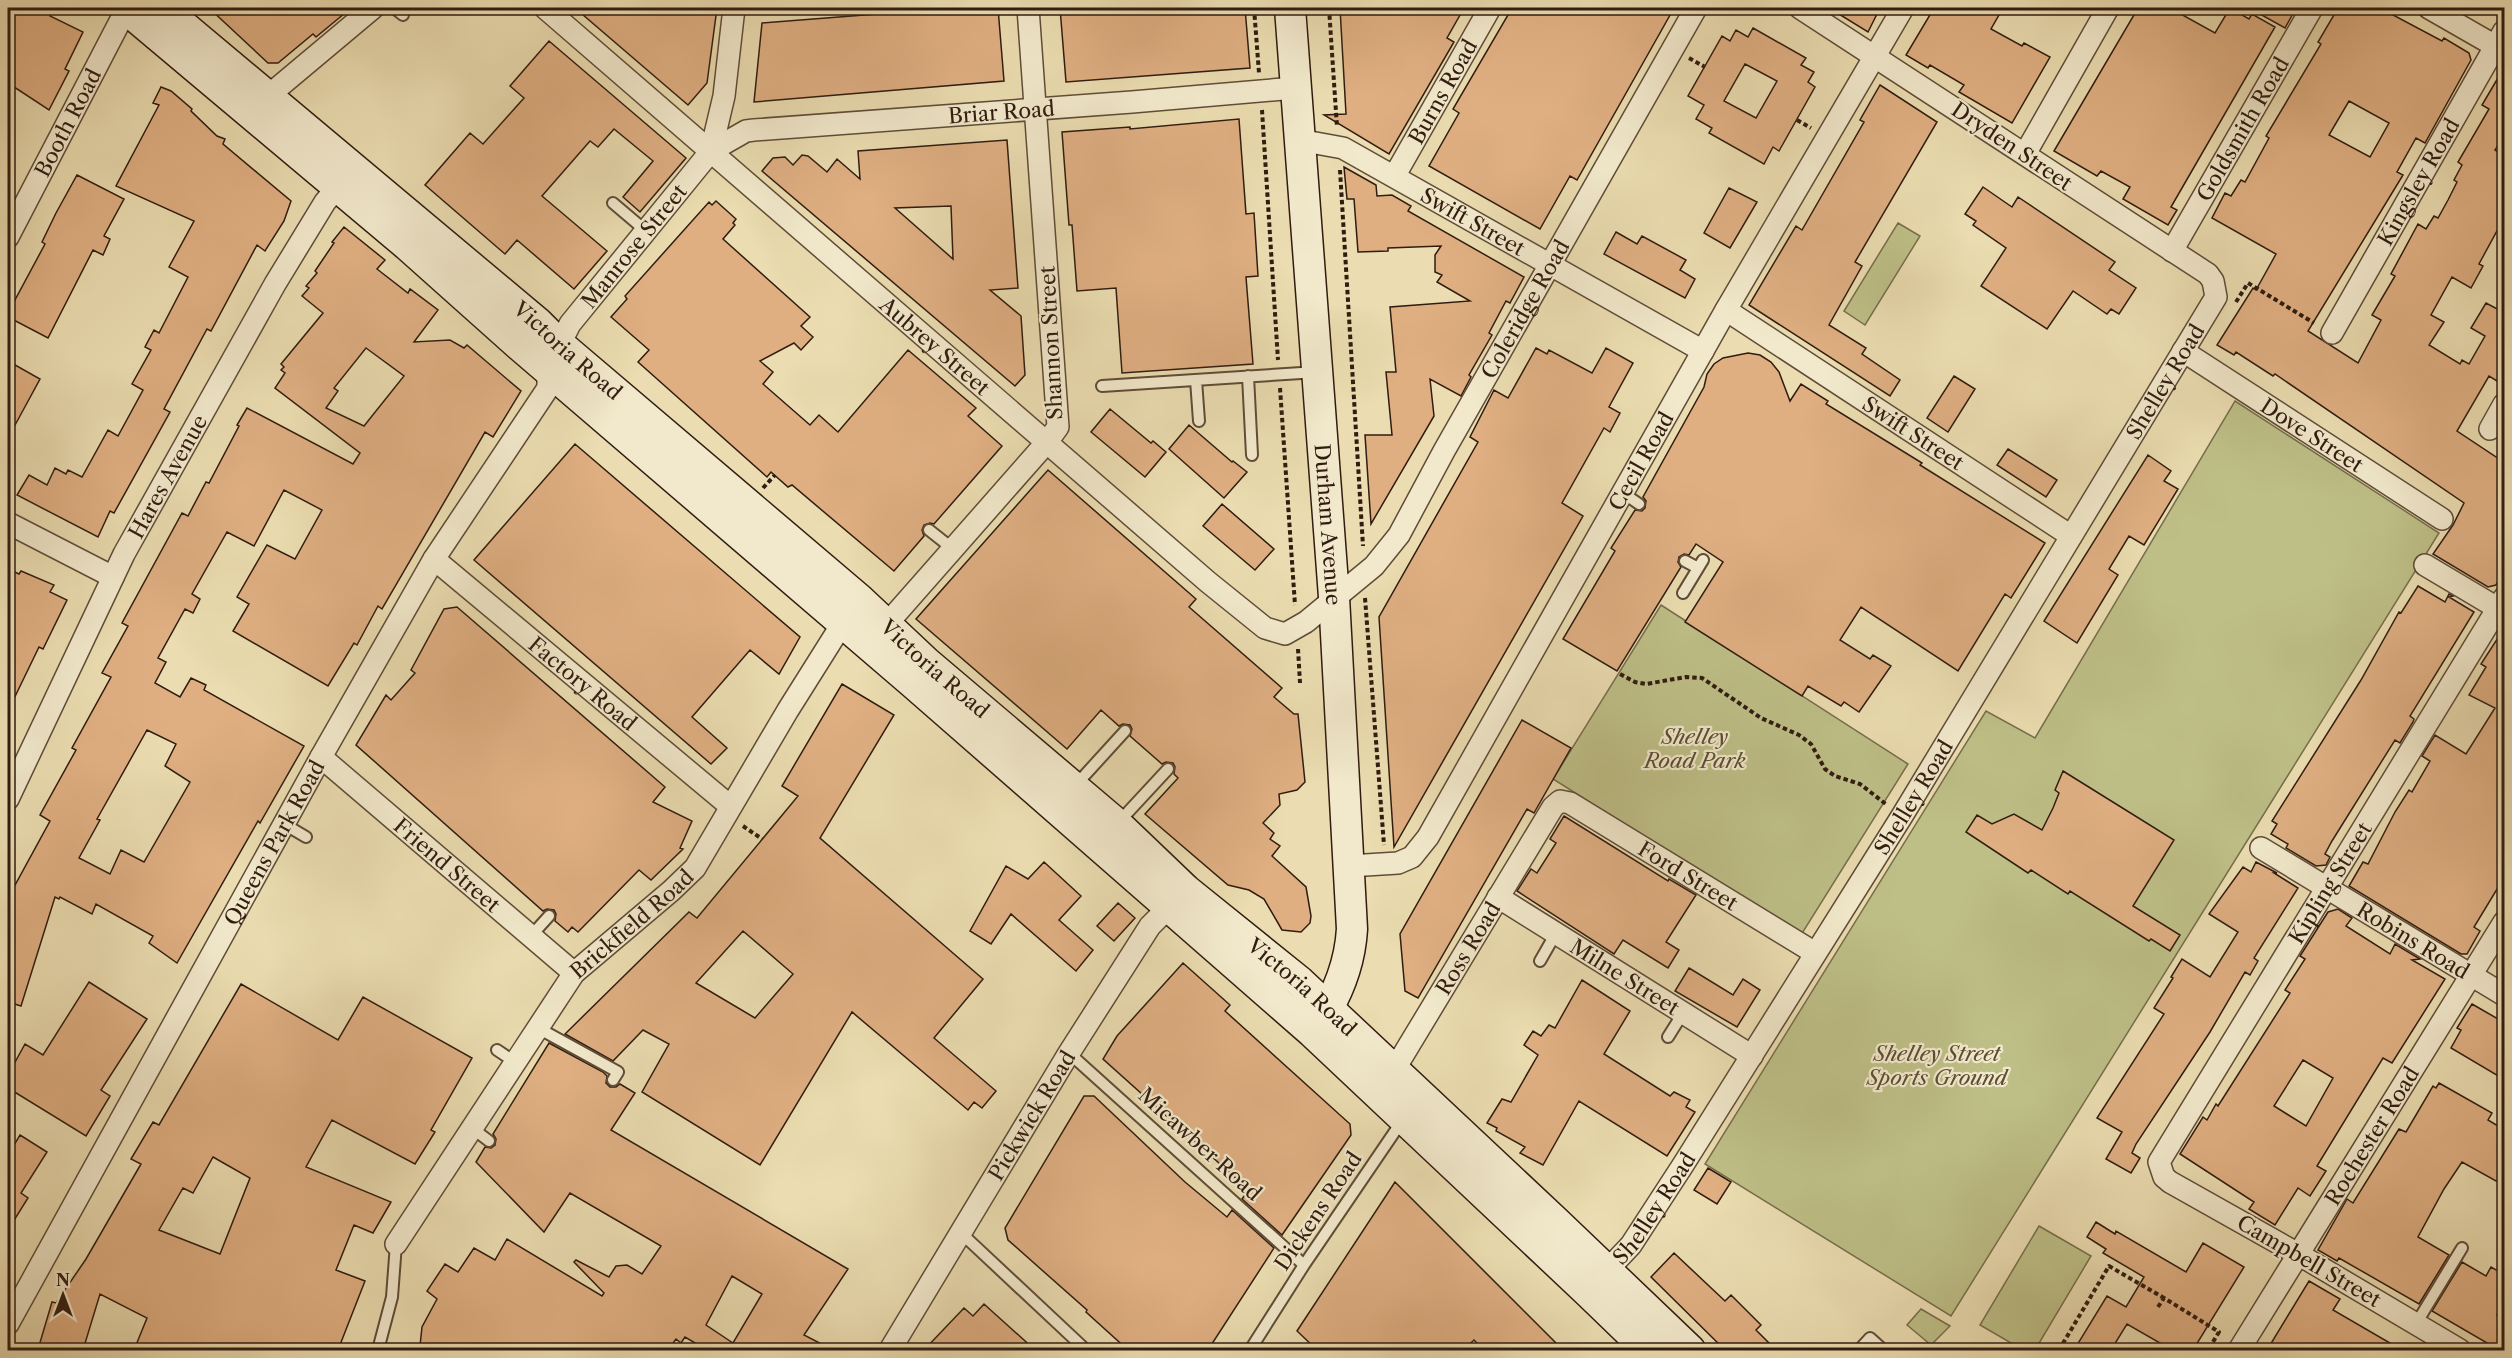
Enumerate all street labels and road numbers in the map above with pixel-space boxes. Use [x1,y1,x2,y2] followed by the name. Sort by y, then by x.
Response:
[1403,35,1482,148] street label: Burns Road
[2191,52,2294,205] street label: Goldsmith Road
[29,64,106,181] street label: Booth Road
[947,95,1056,128] street label: Briar Road
[1947,97,2077,196] street label: Dryden Street
[2372,114,2464,250] street label: Kingsley Road
[576,178,692,313] street label: Manrose Street
[1416,182,1530,261] street label: Swift Street
[1476,235,1574,383] street label: Coleridge Road
[1034,265,1068,421] street label: Shannon Street
[874,291,996,400] street label: Aubrey Street
[508,295,627,405] street label: Victoria Road
[2121,319,2209,444] street label: Shelley Road
[1858,391,1969,475] street label: Swift Street
[2256,392,2369,477] street label: Dove Street
[1603,407,1679,515] street label: Cecil Road
[123,410,212,543] street label: Hares Avenue
[1310,443,1347,606] street label: Durham Avenue
[875,613,995,723] street label: Victoria Road
[524,631,642,736] street label: Factory Road
[1868,735,1958,859] street label: Shelley Road
[218,755,329,929] street label: Queens Park Road
[389,813,506,917] street label: Friend Street
[2283,817,2377,948] street label: Kipling Street
[1634,835,1743,916] street label: Ford Street
[565,864,699,984] street label: Brickfield Road
[1430,897,1505,999] street label: Ross Road
[2352,897,2474,984] street label: Robins Road
[1242,932,1362,1041] street label: Victoria Road
[1566,933,1685,1020] street label: Milne Street
[983,1046,1080,1185] street label: Pickwick Road
[2319,1062,2424,1210] street label: Rochester Road
[1133,1082,1267,1206] street label: Micawber Road
[1269,1147,1367,1275] street label: Dickens Road
[1607,1147,1701,1269] street label: Shelley Road
[2233,1210,2386,1313] street label: Campbell Street

